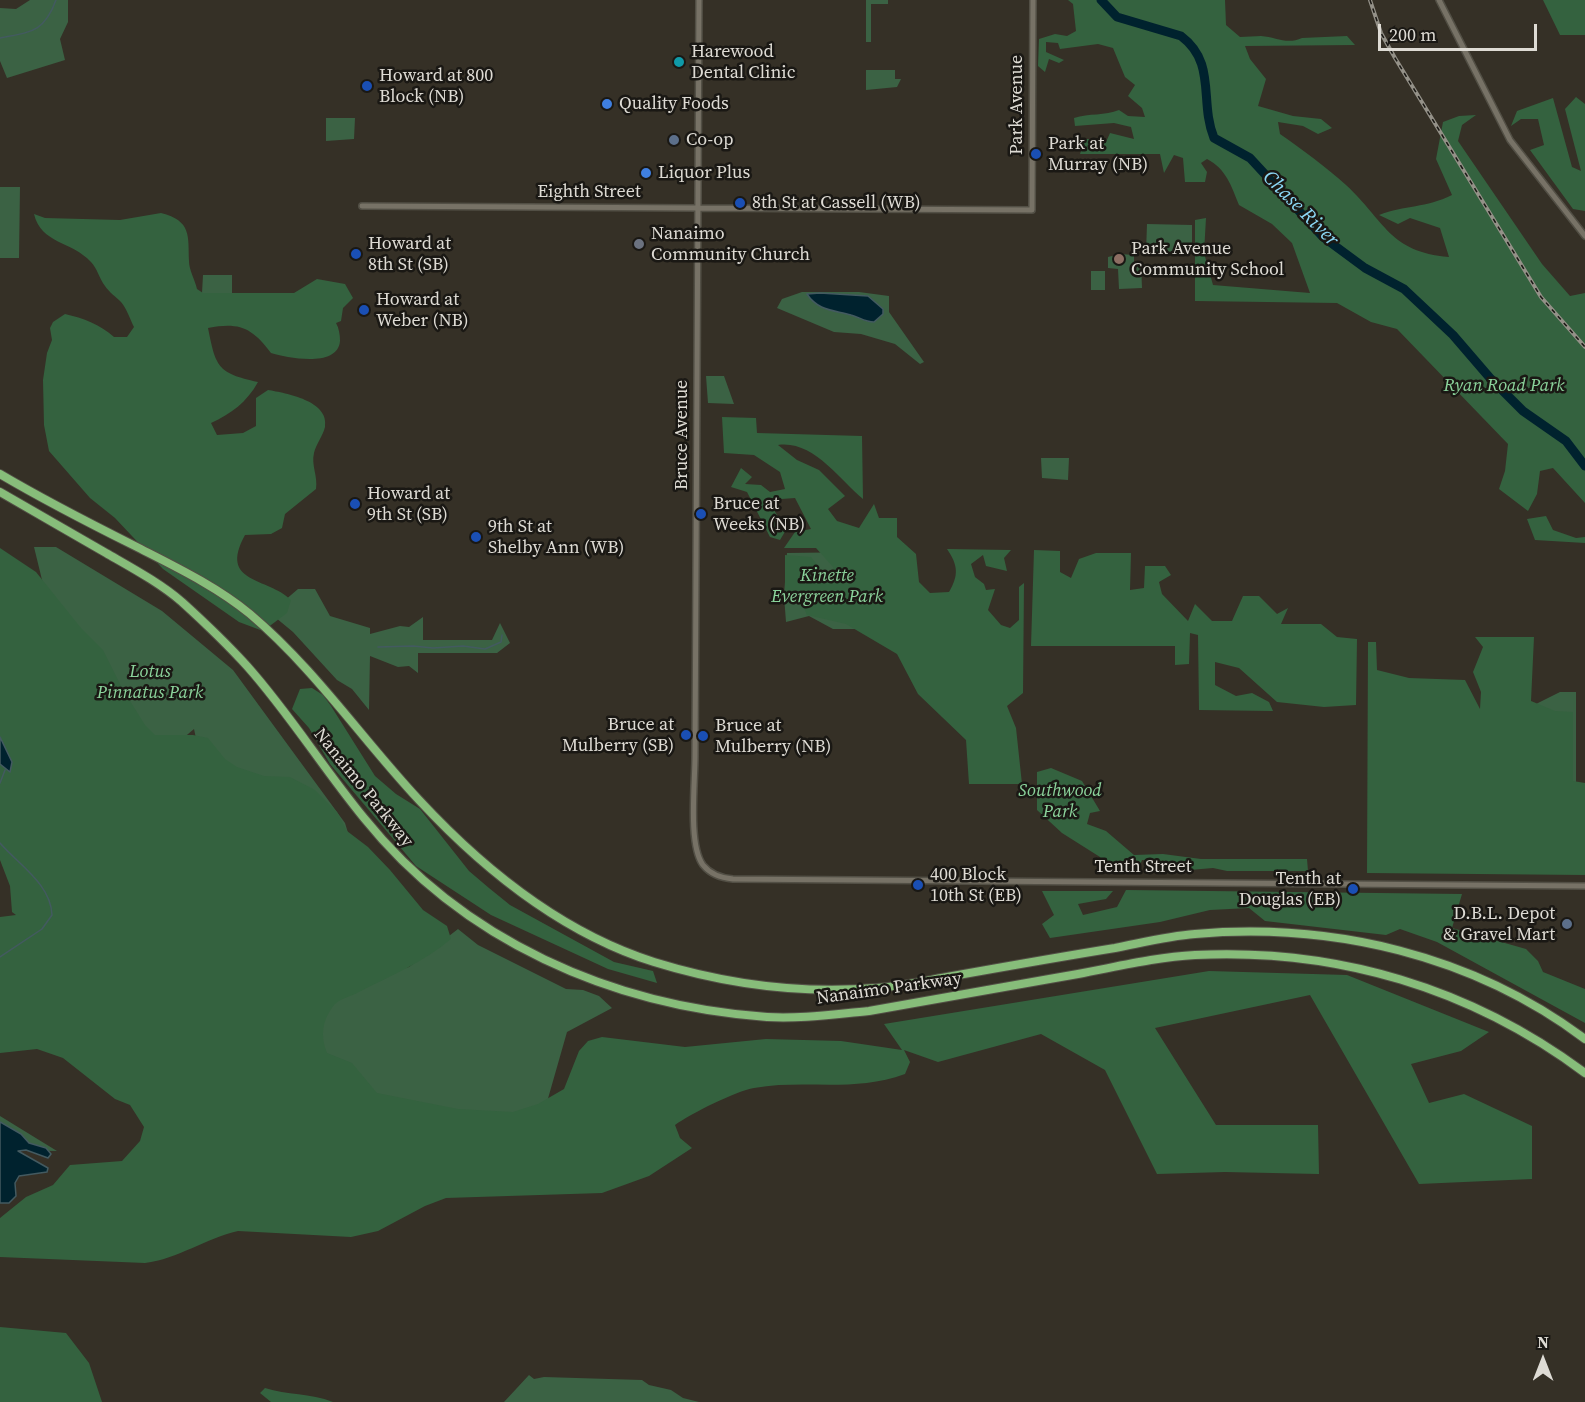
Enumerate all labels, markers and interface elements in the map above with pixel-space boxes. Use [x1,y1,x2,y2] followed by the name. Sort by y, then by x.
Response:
[1381,12,1540,50] scale bar
[1389,22,1436,47] text: 200 m
[691,41,795,84] place label: Harewood Dental Clinic
[672,55,686,69] marker: Harewood Dental Clinic
[1006,55,1028,155] street label: Park Avenue
[379,65,493,107] place label: Howard at 800 Block (NB)
[360,79,374,93] marker: Howard at 800 Block (NB)
[619,93,729,115] place label: Quality Foods
[600,97,614,111] marker: Quality Foods
[686,129,733,151] place label: Co-op
[667,133,681,147] marker: Co-op
[1048,133,1148,176] place label: Park at Murray (NB)
[1029,147,1043,161] marker: Park at Murray (NB)
[658,162,750,184] place label: Liquor Plus
[639,166,653,180] marker: Liquor Plus
[1257,166,1343,252] water label: Chase River
[537,181,641,203] street label: Eighth Street
[752,192,921,214] place label: 8th St at Cassell (WB)
[733,196,747,210] marker: 8th St at Cassell (WB)
[651,223,810,266] place label: Nanaimo Community Church
[368,233,451,276] place label: Howard at 8th St (SB)
[632,237,646,251] marker: Nanaimo Community Church
[1131,238,1284,280] place label: Park Avenue Community School
[349,247,363,261] marker: Howard at 8th St (SB)
[1112,252,1126,266] marker: Park Avenue Community School
[376,289,469,332] place label: Howard at Weber (NB)
[357,303,371,317] marker: Howard at Weber (NB)
[1443,375,1565,397] park label: Ryan Road Park
[671,380,693,490] street label: Bruce Avenue
[367,483,450,526] place label: Howard at 9th St (SB)
[713,493,805,536] place label: Bruce at Weeks (NB)
[348,497,362,511] marker: Howard at 9th St (SB)
[694,507,708,521] marker: Bruce at Weeks (NB)
[488,516,624,558] place label: 9th St at Shelby Ann (WB)
[469,530,483,544] marker: 9th St at Shelby Ann (WB)
[771,565,883,608] park label: Kinette Evergreen Park
[97,661,203,704] park label: Lotus Pinnatus Park
[562,714,674,756] place label: Bruce at Mulberry (SB)
[715,715,831,758] place label: Bruce at Mulberry (NB)
[309,724,417,852] street label: Nanaimo Parkway
[679,728,693,742] marker: Bruce at Mulberry (SB)
[696,729,710,743] marker: Bruce at Mulberry (NB)
[1018,780,1102,822] park label: Southwood Park
[1094,856,1192,878] street label: Tenth Street
[930,864,1022,906] place label: 400 Block 10th St (EB)
[1239,868,1341,910] place label: Tenth at Douglas (EB)
[911,878,925,892] marker: 400 Block 10th St (EB)
[1346,882,1360,896] marker: Tenth at Douglas (EB)
[1443,903,1555,946] place label: D.B.L. Depot & Gravel Mart
[1560,917,1574,931] marker: D.B.L. Depot & Gravel Mart
[815,968,963,1010] street label: Nanaimo Parkway
[1513,1330,1573,1390] north arrow
[1537,1331,1549,1353] text: N

